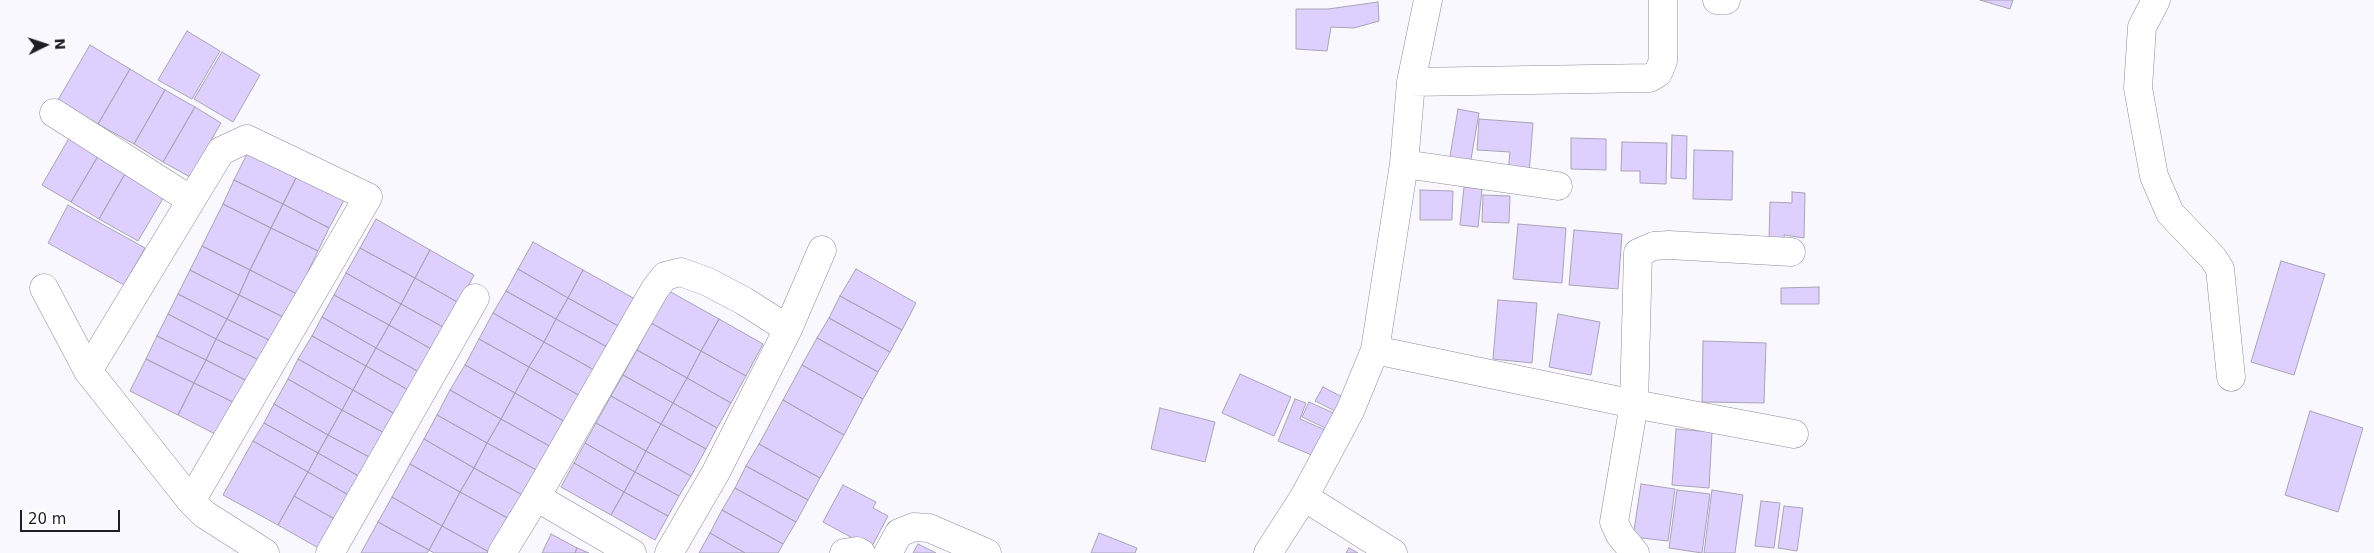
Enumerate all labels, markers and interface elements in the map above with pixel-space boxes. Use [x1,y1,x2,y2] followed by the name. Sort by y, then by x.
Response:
[20,20,70,70] north arrow
[52,38,68,50] text: N
[22,500,122,532] scale bar
[28,510,66,528] text: 20 m

